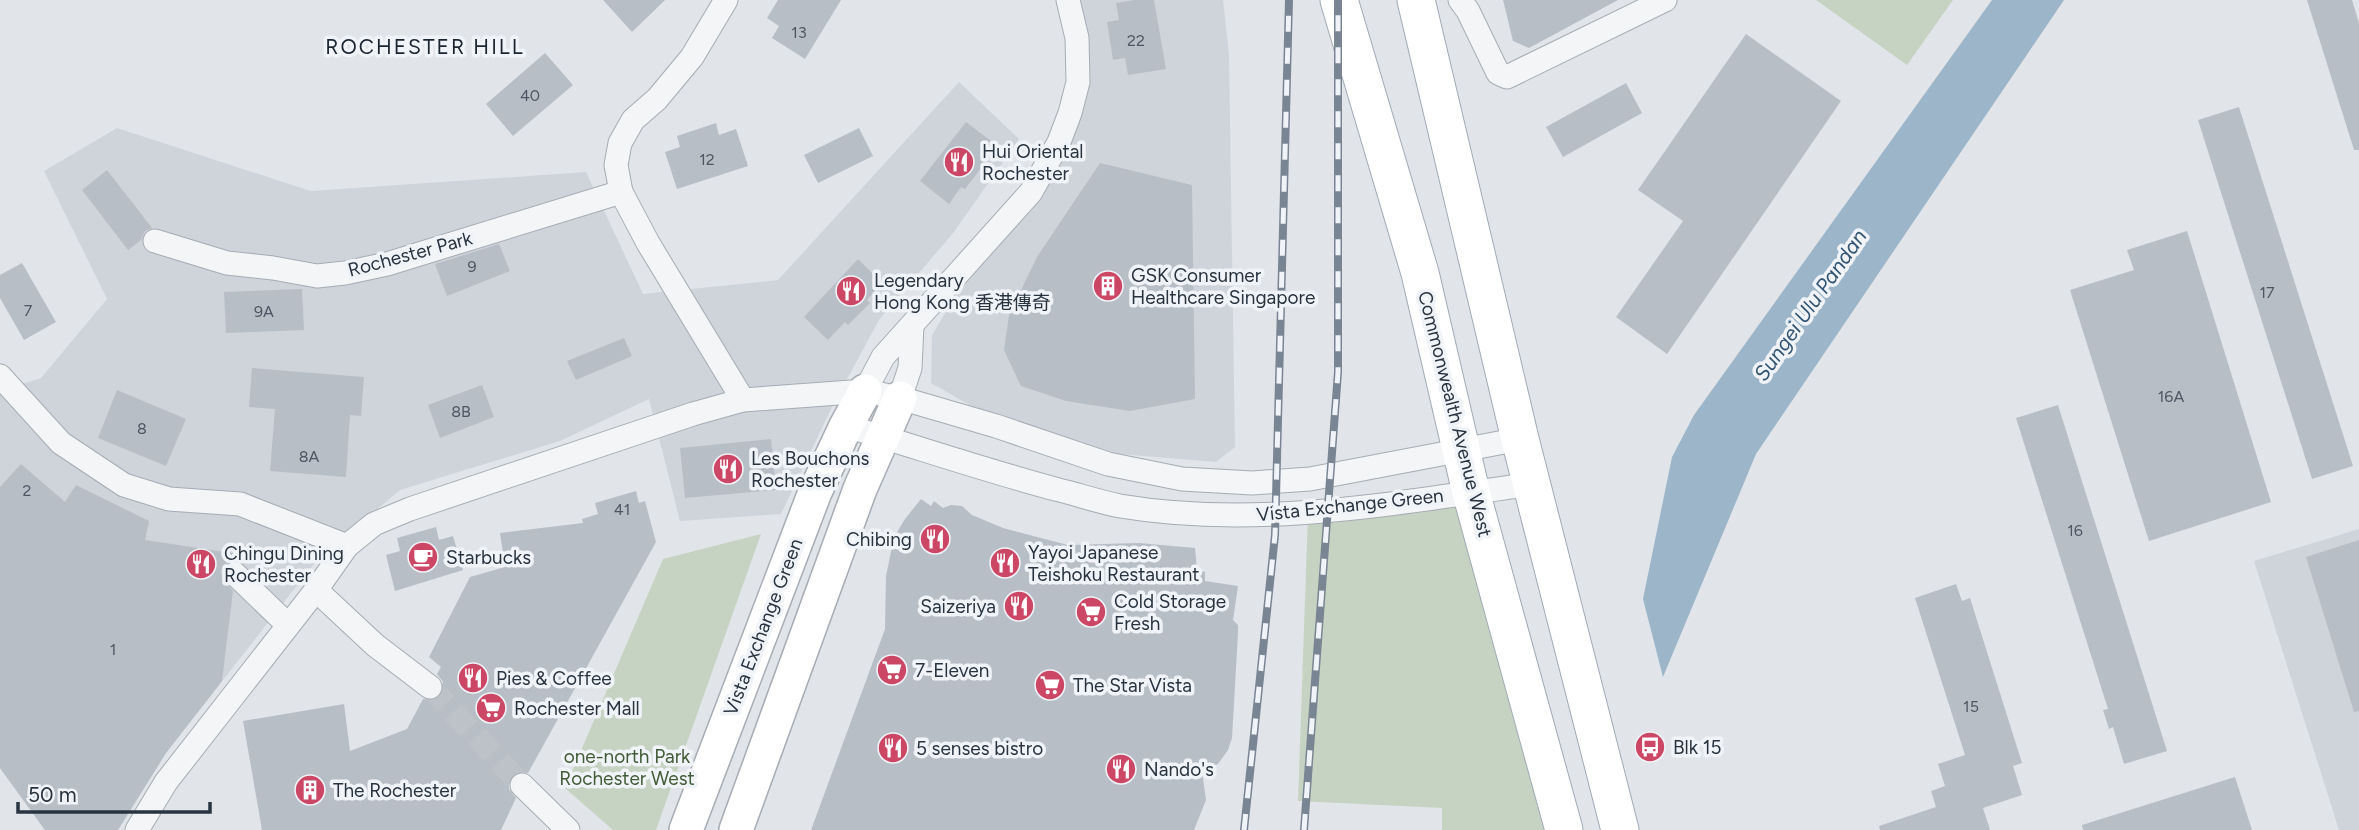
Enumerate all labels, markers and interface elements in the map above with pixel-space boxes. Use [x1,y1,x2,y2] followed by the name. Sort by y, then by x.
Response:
[791,23,807,42] house number: 13
[1127,31,1145,50] house number: 22
[325,34,525,59] district label: ROCHESTER HILL
[520,86,540,105] house number: 40
[982,140,1084,185] place label: Hui Oriental Rochester
[942,145,976,179] restaurant icon: Hui Oriental Rochester
[699,150,715,169] house number: 12
[1748,224,1872,385] water label: Sungei Ulu Pandan
[345,226,475,282] street label: Rochester Park
[467,257,477,276] house number: 9
[1131,264,1315,309] place label: GSK Consumer Healthcare Singapore
[874,269,1051,314] place label: Legendary Hong Kong 香港傳奇
[1091,269,1125,303] building icon: GSK Consumer Healthcare Singapore
[834,274,868,308] restaurant icon: Legendary Hong Kong 香港傳奇
[2259,283,2275,302] house number: 17
[1413,289,1497,539] street label: Commonwealth Avenue West
[24,301,33,320] house number: 7
[254,302,274,321] house number: 9A
[2158,387,2184,406] house number: 16A
[451,402,471,421] house number: 8B
[137,419,147,438] house number: 8
[299,447,319,466] house number: 8A
[751,447,870,492] place label: Les Bouchons Rochester
[711,452,745,486] restaurant icon: Les Bouchons Rochester
[23,481,31,500] house number: 2
[1255,484,1445,526] street label: Vista Exchange Green
[614,500,630,519] house number: 41
[2067,521,2083,540] house number: 16
[918,522,952,556] restaurant icon: Chibing
[846,528,912,551] place label: Chibing
[719,535,807,719] street label: Vista Exchange Green
[406,540,440,574] cafe icon: Starbucks
[1028,541,1200,586] place label: Yayoi Japanese Teishoku Restaurant
[224,542,344,587] place label: Chingu Dining Rochester
[446,546,531,569] place label: Starbucks
[988,546,1022,580] restaurant icon: Yayoi Japanese Teishoku Restaurant
[184,547,218,581] restaurant icon: Chingu Dining Rochester
[1002,589,1036,623] restaurant icon: Saizeriya
[1114,590,1226,635] place label: Cold Storage Fresh
[920,595,996,618] place label: Saizeriya
[1074,595,1108,629] supermarket icon: Cold Storage Fresh
[110,640,116,659] house number: 1
[875,653,909,687] supermarket icon: 7-Eleven
[915,659,989,682] place label: 7-Eleven
[456,661,490,695] restaurant icon: Pies & Coffee
[496,667,612,690] place label: Pies & Coffee
[1033,668,1067,702] supermarket icon: The Star Vista
[1073,674,1192,697] place label: The Star Vista
[474,691,508,725] supermarket icon: Rochester Mall
[514,697,640,720] place label: Rochester Mall
[1963,697,1979,716] house number: 15
[1633,730,1667,764] bus stop icon: Blk 15
[876,731,910,765] restaurant icon: 5 senses bistro
[1673,736,1722,759] place label: Blk 15
[916,737,1043,760] place label: 5 senses bistro
[559,745,695,790] park label: one-north Park Rochester West
[1104,752,1138,786] restaurant icon: Nando's
[1144,758,1214,781] place label: Nando's
[18,770,210,814] scale bar
[293,773,327,807] building icon: The Rochester
[333,779,457,802] place label: The Rochester
[28,782,77,807] text: 50 m

